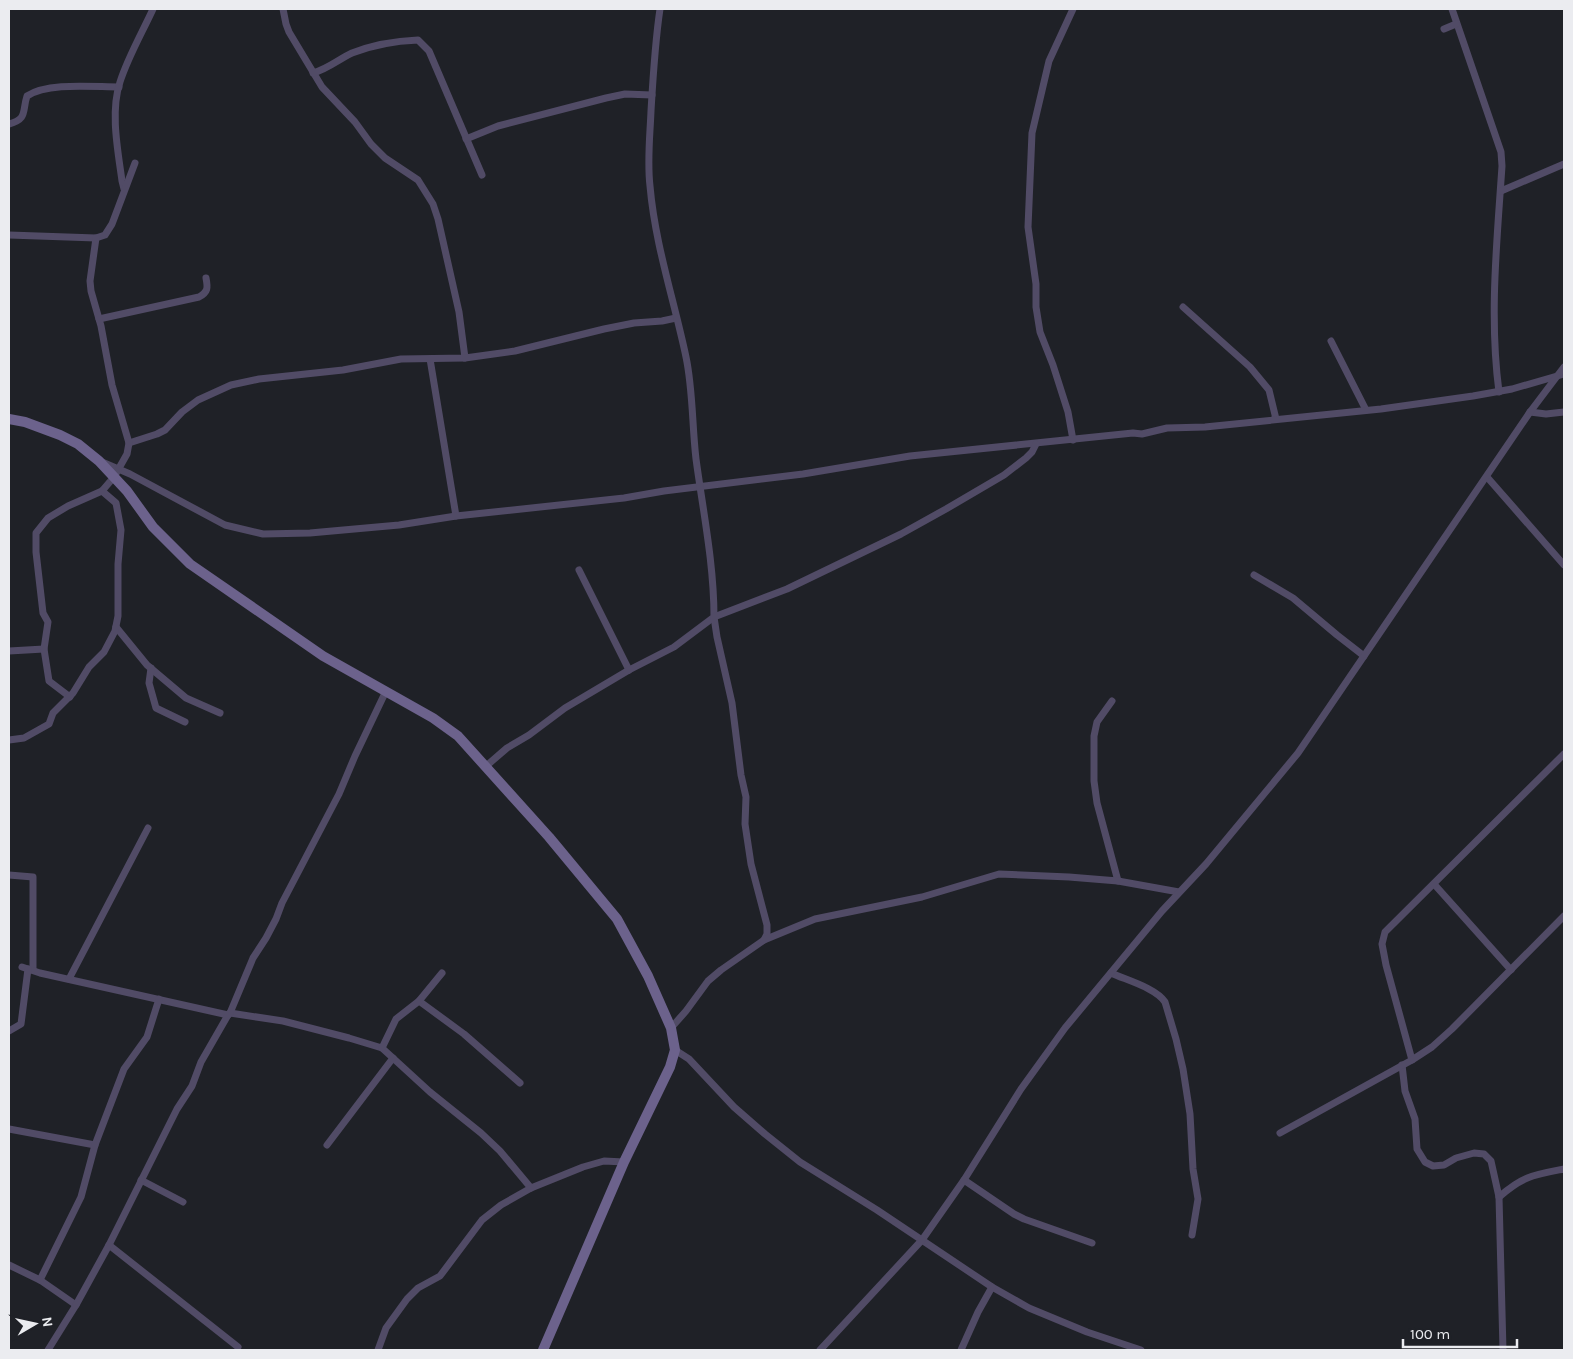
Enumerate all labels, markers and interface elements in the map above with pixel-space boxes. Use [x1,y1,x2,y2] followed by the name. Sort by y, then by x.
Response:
[10,1299,60,1349] north arrow
[38,1316,57,1328] text: N
[1403,1316,1517,1348] scale bar
[1410,1325,1450,1343] text: 100 m

